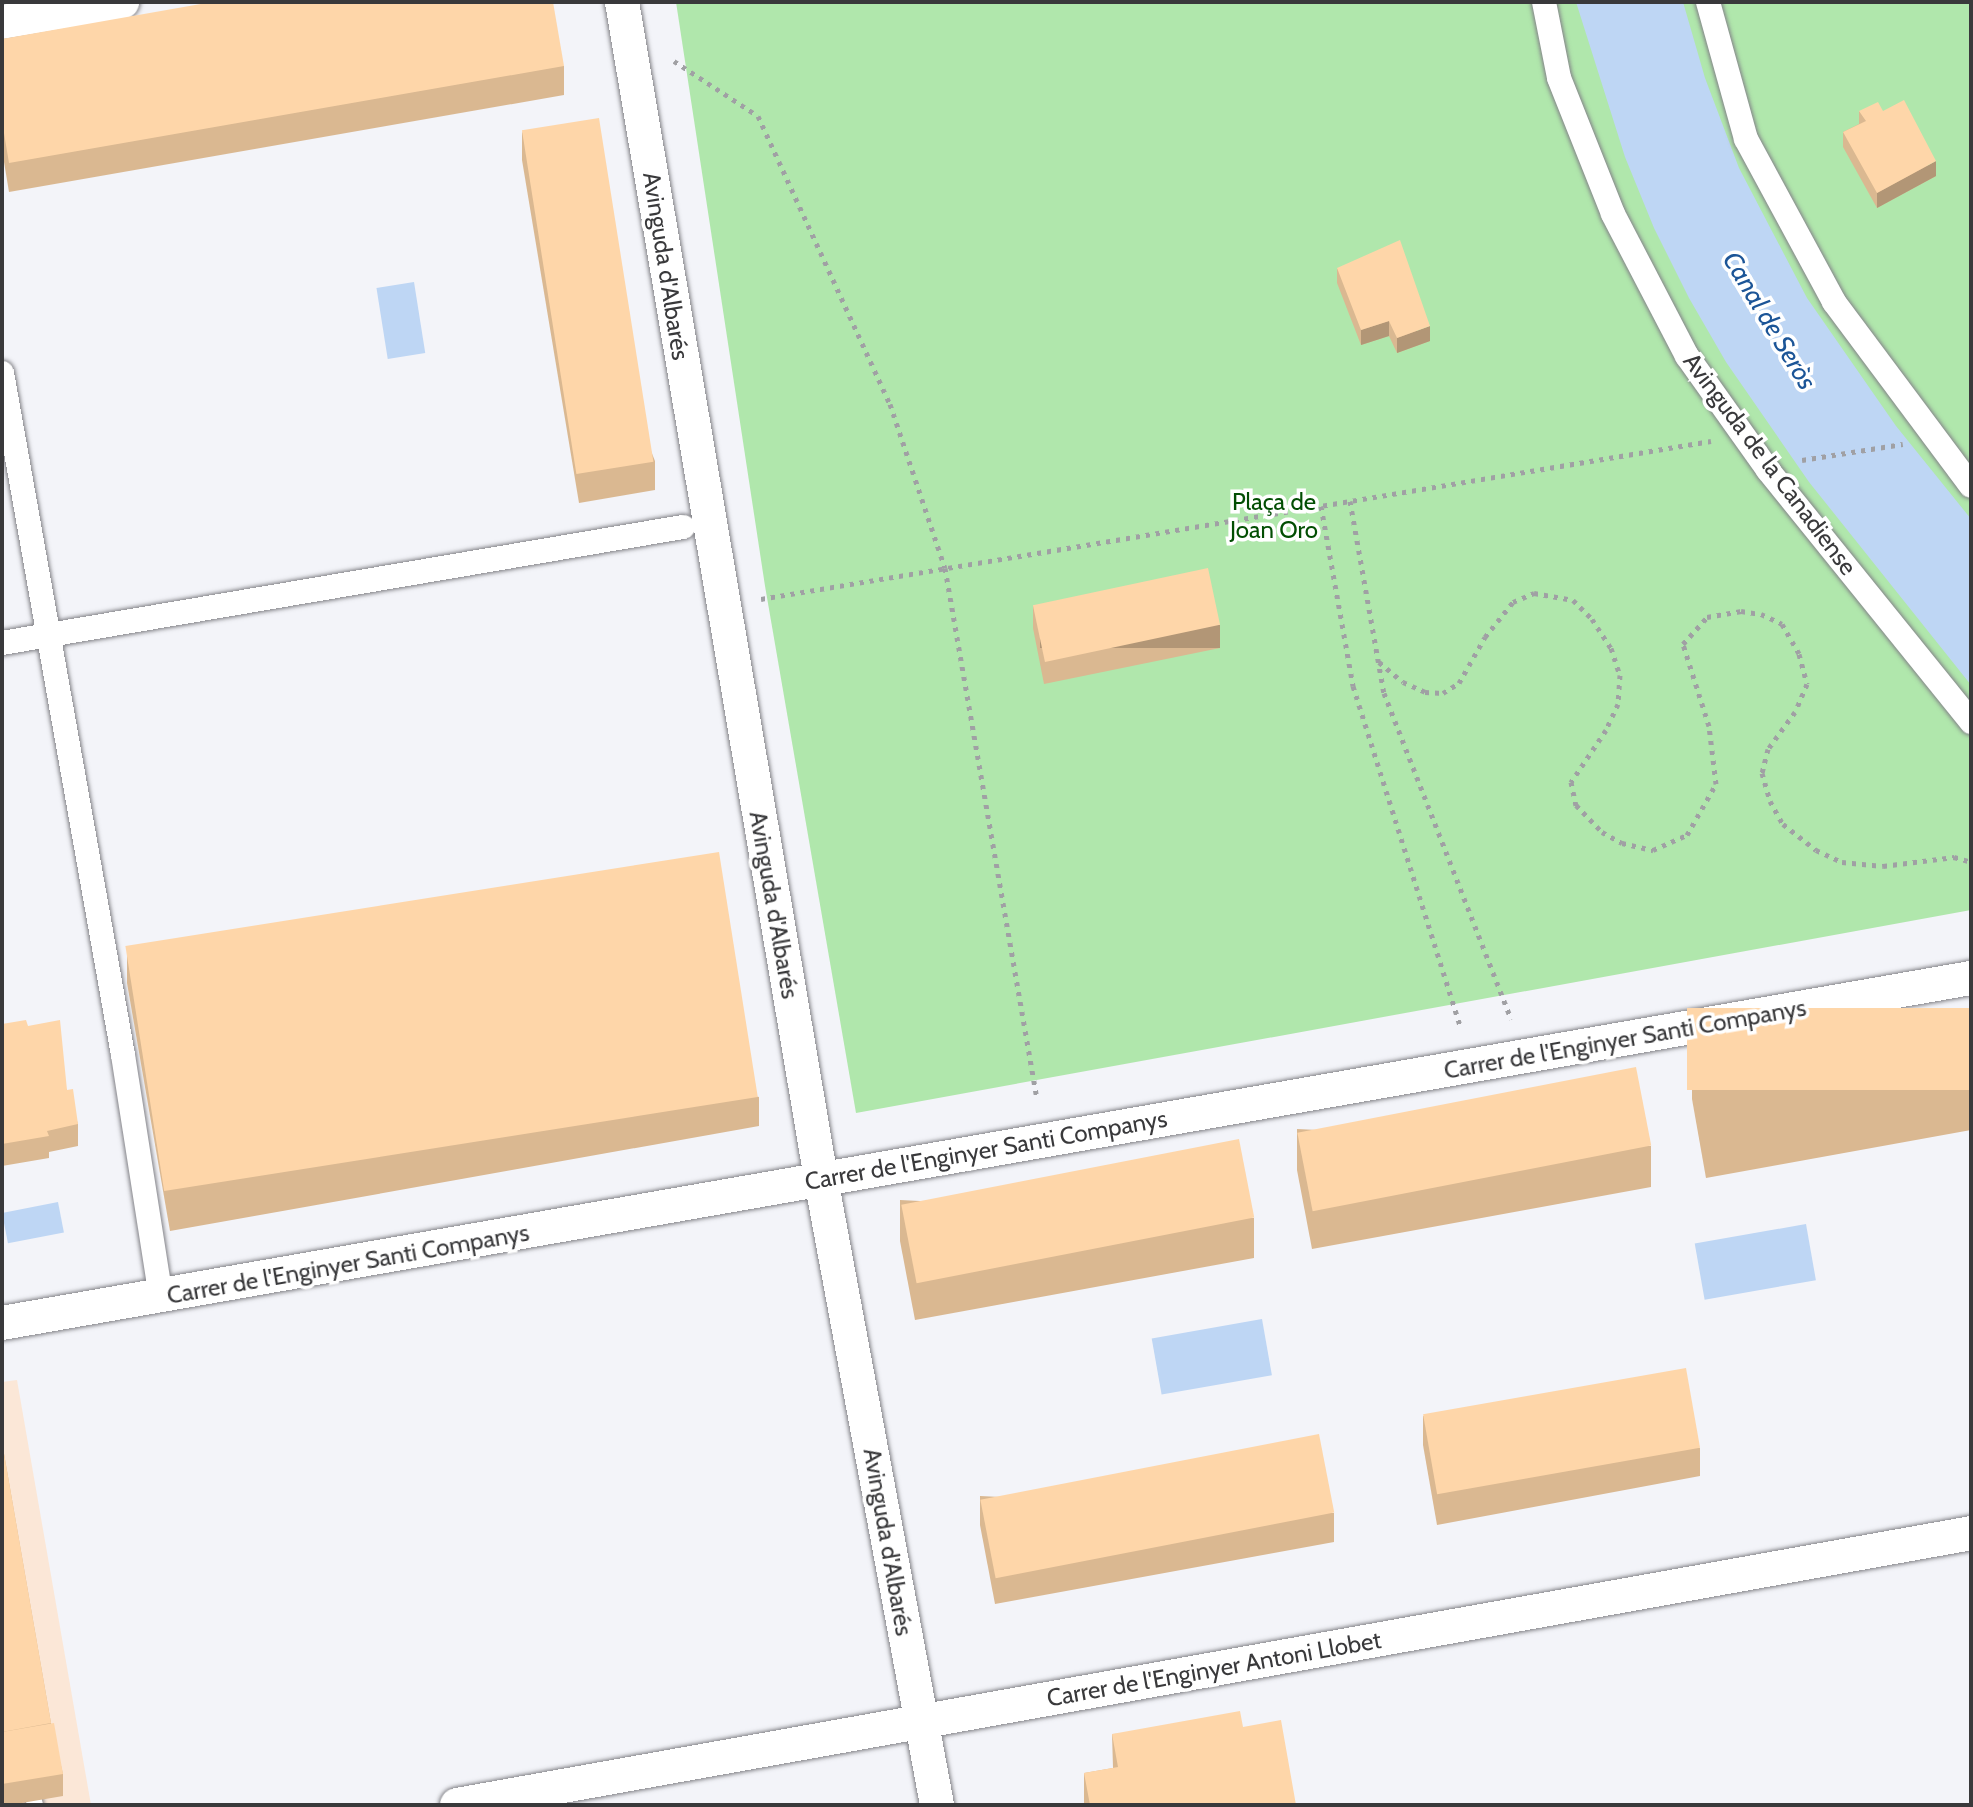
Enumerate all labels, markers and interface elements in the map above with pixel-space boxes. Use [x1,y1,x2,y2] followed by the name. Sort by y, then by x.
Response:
[637,170,695,362] street label: Avinguda d'Albarés
[1716,246,1822,396] water label: Canal de Seròs
[1677,347,1863,581] street label: Avinguda de la Canadiense
[1230,488,1318,544] park label: Plaça de Joan Oro
[743,809,805,1001] street label: Avinguda d'Albarés
[1442,993,1808,1085] street label: Carrer de l'Enginyer Santi Companys
[803,1104,1169,1196] street label: Carrer de l'Enginyer Santi Companys
[165,1218,531,1310] street label: Carrer de l'Enginyer Santi Companys
[857,1446,919,1638] street label: Avinguda d'Albarés
[1045,1625,1383,1713] street label: Carrer de l'Enginyer Antoni Llobet

